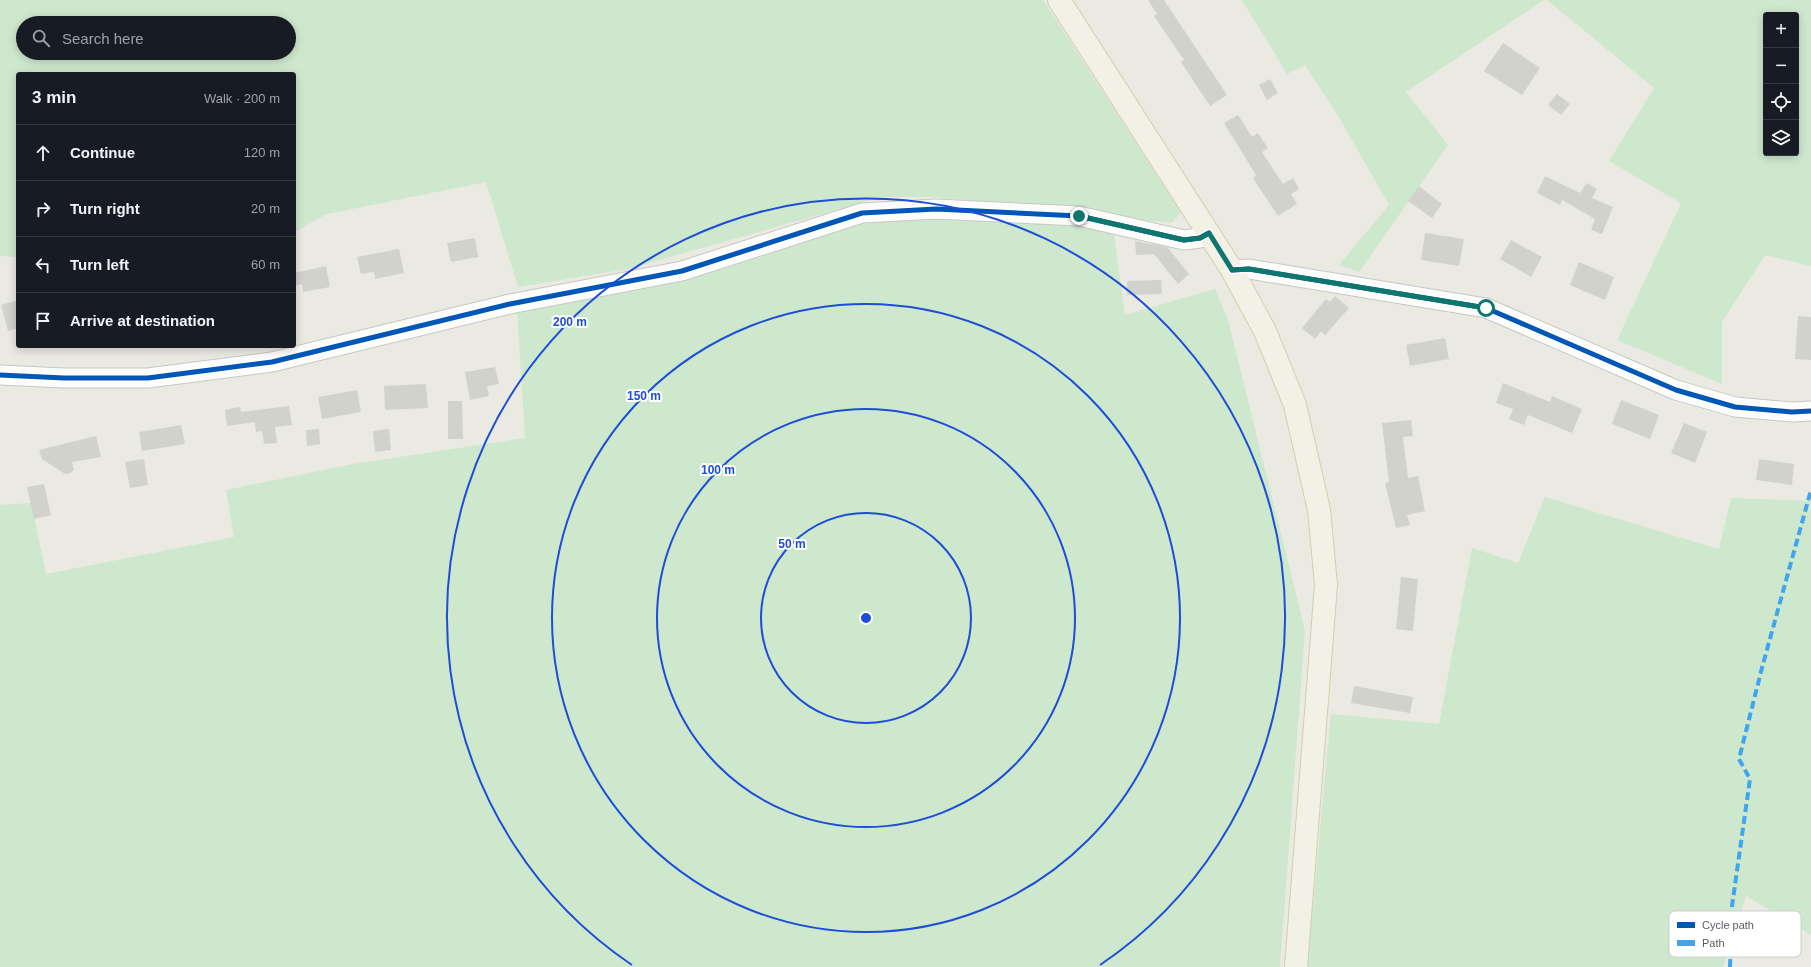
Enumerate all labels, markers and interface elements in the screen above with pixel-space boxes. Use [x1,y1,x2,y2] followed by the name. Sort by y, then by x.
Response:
[1763,12,1799,156] map controls
[1763,12,1799,48] button: +
[16,16,296,60] search box
[30,27,52,49] icon: search
[62,30,144,47] text: Search here
[1763,48,1799,84] button: −
[1763,84,1799,120] button: locate
[32,88,76,107] text: 3 min
[204,91,280,106] text: Walk · 200 m
[1763,120,1799,156] button: layers
[32,142,54,164] icon: ahead
[70,144,135,161] text: Continue
[244,145,280,160] text: 120 m
[32,198,54,220] icon: right
[70,200,140,217] text: Turn right
[251,201,280,216] text: 20 m
[1070,207,1088,225] route end
[32,254,54,276] icon: left
[70,256,129,273] text: Turn left
[251,257,280,272] text: 60 m
[1477,299,1495,317] route start
[32,310,54,332] icon: arrive
[70,312,215,329] text: Arrive at destination
[553,315,587,329] text: 200 m
[627,389,661,403] text: 150 m
[701,463,735,477] text: 100 m
[778,537,806,551] text: 50 m
[859,611,873,625] centre of rings
[1669,911,1801,957] legend
[1702,919,1754,931] text: Cycle path
[1702,937,1725,949] text: Path

